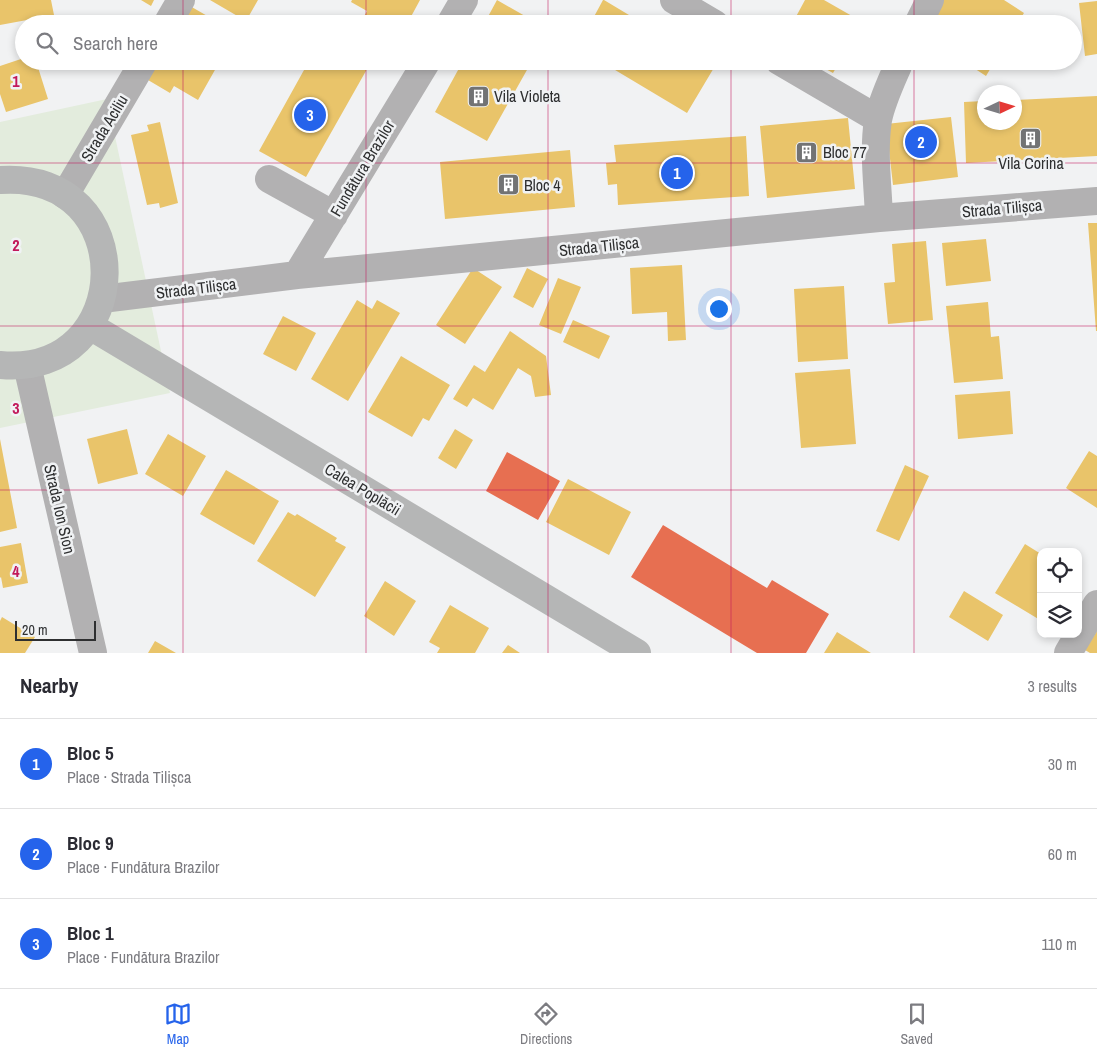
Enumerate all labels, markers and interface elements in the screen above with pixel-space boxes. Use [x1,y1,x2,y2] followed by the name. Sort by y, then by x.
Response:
[15,15,1082,70] search box
[33,29,61,57] icon: search
[73,30,158,56] text: Search here
[12,70,20,92] text: 1
[466,84,490,108] building icon: Vila Violeta
[494,85,561,107] place label: Vila Violeta
[977,85,1022,130] north arrow
[75,90,133,166] street label: Strada Aciliu
[294,96,326,134] pin: 3
[325,115,400,220] street label: Fundătura Brazilor
[905,123,937,161] pin: 2
[1019,127,1043,151] building icon: Vila Corina
[795,140,819,164] building icon: Bloc 77
[823,141,867,163] place label: Bloc 77
[998,152,1064,174] place label: Vila Corina
[661,154,693,192] pin: 1
[496,173,520,197] building icon: Bloc 4
[524,174,560,196] place label: Bloc 4
[961,193,1044,222] street label: Strada Tilișca
[558,231,641,261] street label: Strada Tilișca
[12,234,20,256] text: 2
[155,272,238,304] street label: Strada Tilișca
[706,296,732,322] your location
[12,397,20,419] text: 3
[321,458,405,520] street label: Calea Poplăcii
[39,462,81,556] street label: Strada Ion Sion
[1037,548,1082,638] map controls
[1037,548,1082,593] button: locate
[12,560,20,582] text: 4
[1037,593,1082,638] button: layers
[15,618,96,641] scale bar
[22,621,48,639] text: 20 m
[20,671,78,700] text: Nearby
[1027,675,1077,697] text: 3 results
[67,740,114,766] text: Bloc 5
[32,753,40,775] text: 1
[1048,753,1077,775] text: 30 m
[67,766,191,788] text: Place · Strada Tilișca
[67,830,114,856] text: Bloc 9
[32,843,40,865] text: 2
[1048,843,1077,865] text: 60 m
[67,856,219,878] text: Place · Fundătura Brazilor
[67,920,114,946] text: Bloc 1
[32,933,40,955] text: 3
[1041,933,1077,955] text: 110 m
[67,946,219,968] text: Place · Fundătura Brazilor
[164,1000,192,1048] tab: Map
[520,1000,572,1048] tab: Directions
[900,1000,933,1048] tab: Saved

